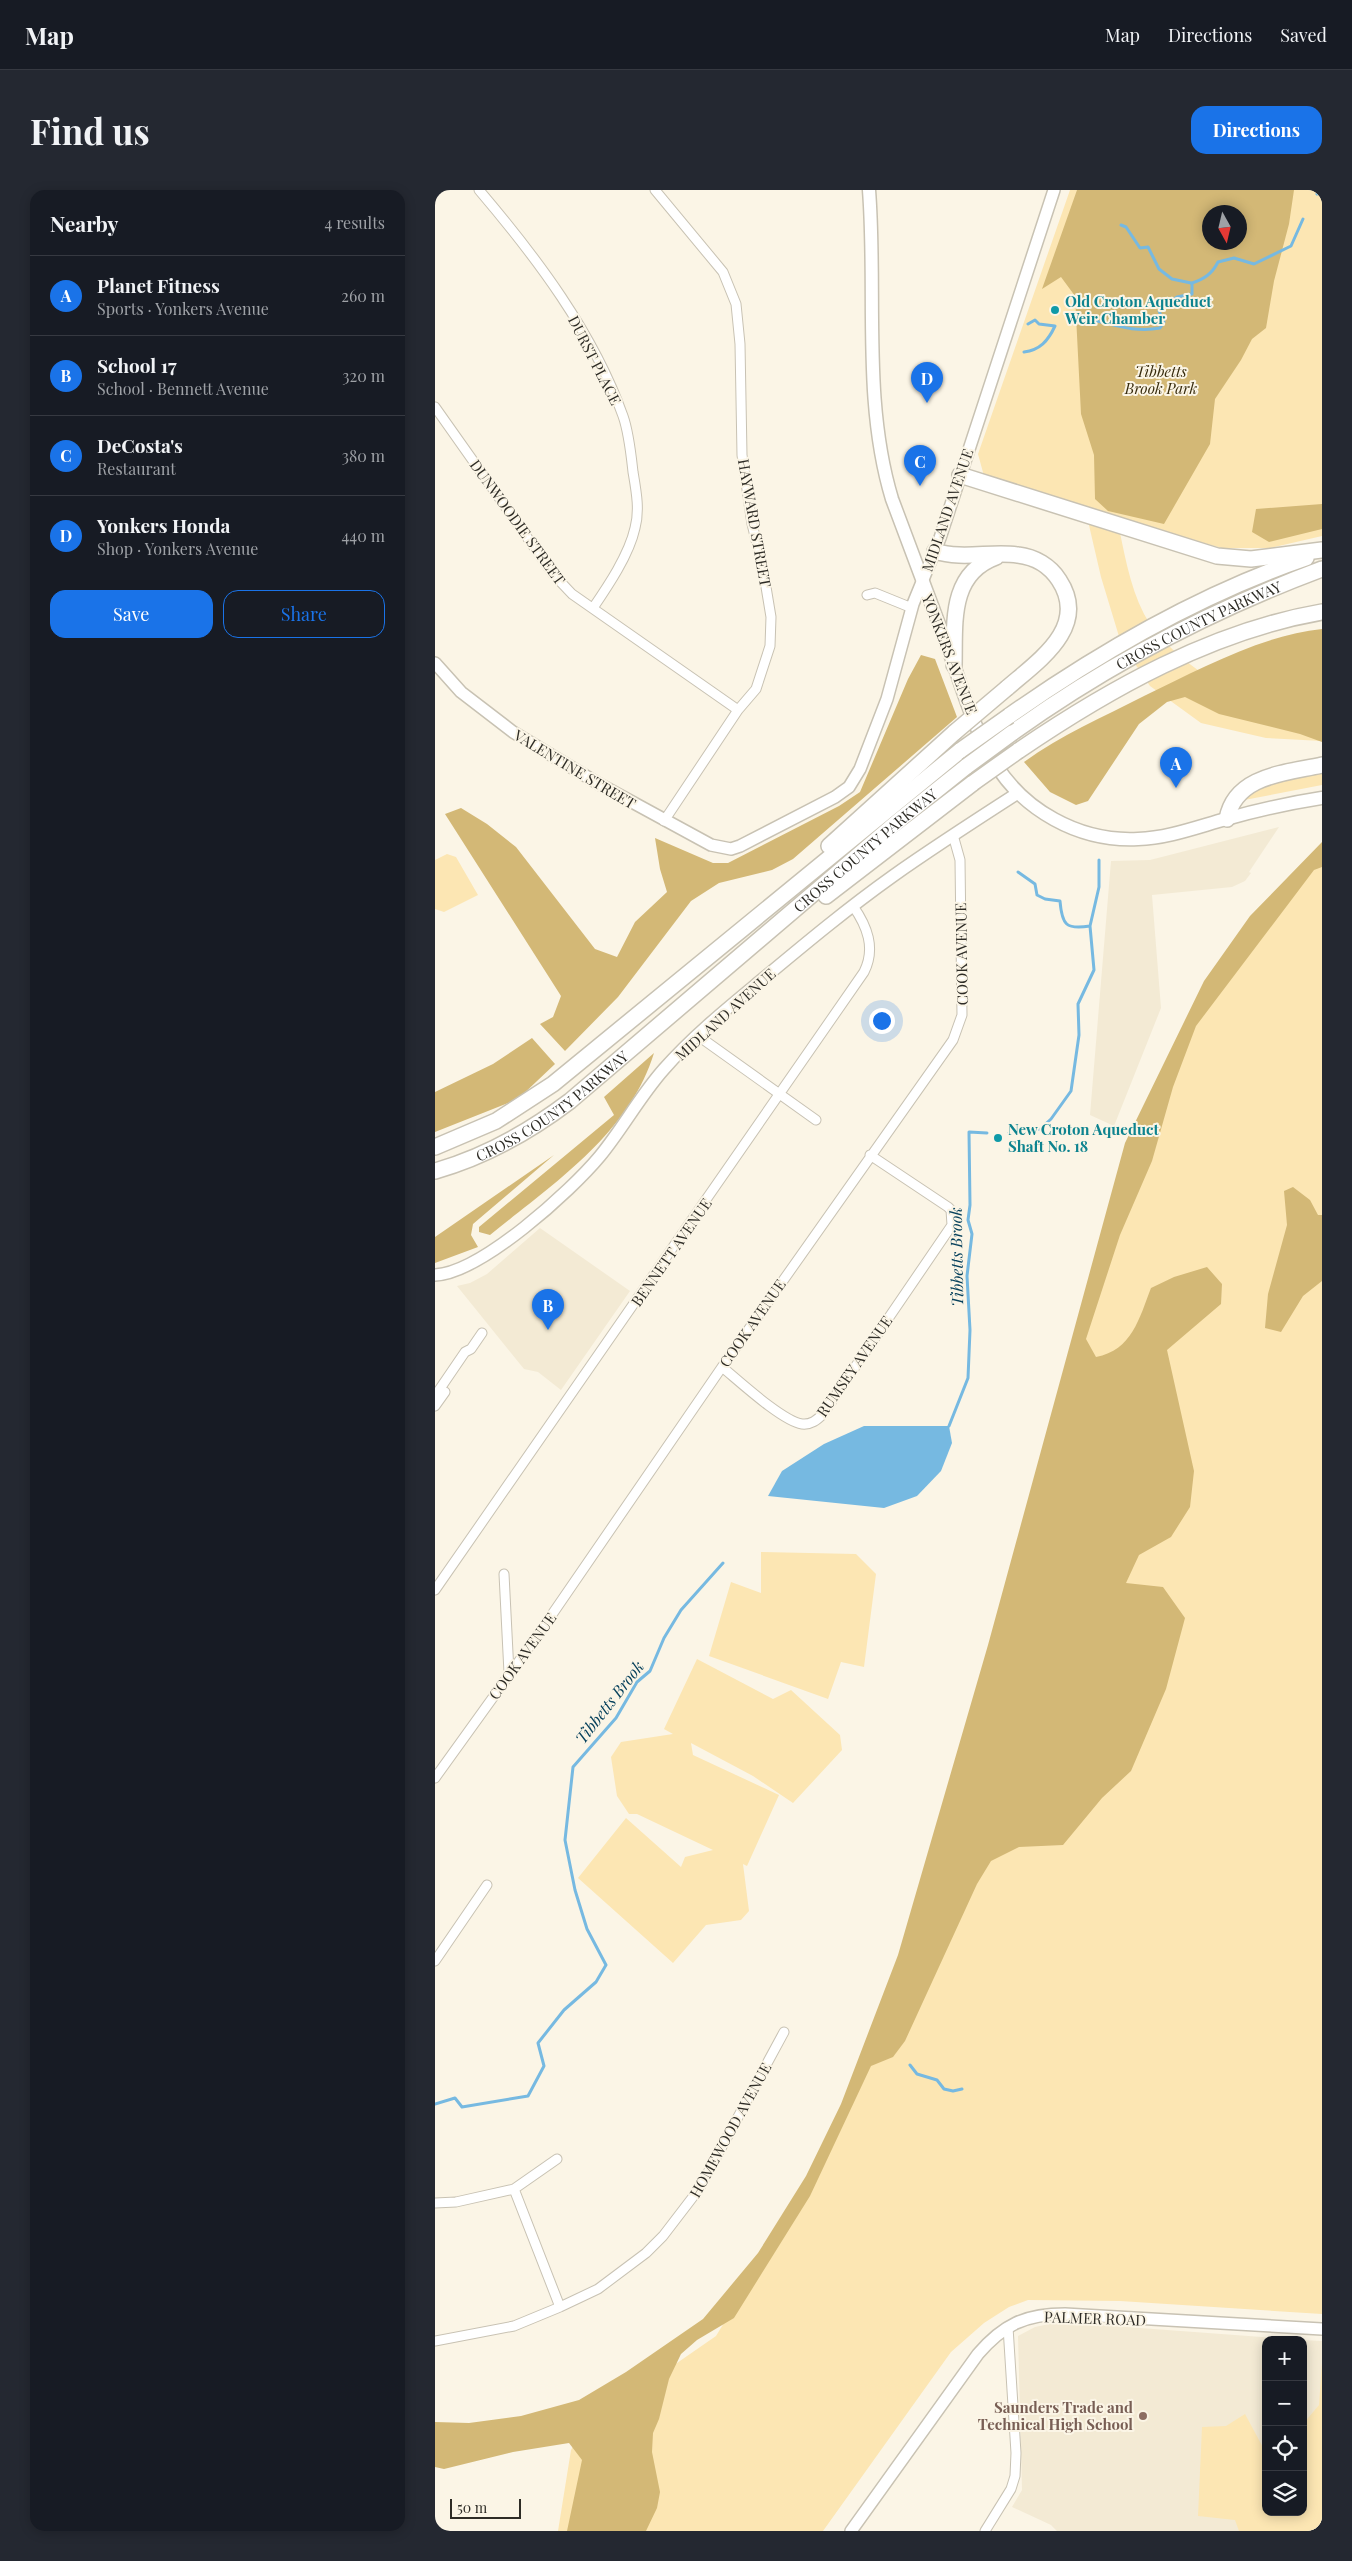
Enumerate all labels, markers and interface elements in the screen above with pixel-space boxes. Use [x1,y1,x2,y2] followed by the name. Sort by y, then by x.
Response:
[25,19,74,51] text: Map
[1105,23,1140,47] text: Map
[1168,23,1252,47] text: Directions
[1280,23,1327,47] text: Saved
[1191,106,1322,154] button: Directions
[30,107,150,154] text: Find us
[1202,205,1247,250] north arrow
[50,209,119,237] text: Nearby
[324,212,385,233] text: 4 results
[97,272,220,298] text: Planet Fitness
[61,285,71,306] text: A
[341,285,385,306] text: 260 m
[1064,291,1212,328] place label: Old Croton Aqueduct Weir Chamber
[97,298,269,319] text: Sports · Yonkers Avenue
[1049,304,1061,316] marker: Old Croton Aqueduct Weir Chamber
[564,312,626,408] street label: DURST PLACE
[97,352,177,378] text: School 17
[1124,361,1197,398] park label: Tibbetts Brook Park
[911,362,943,403] pin: D
[61,365,71,386] text: B
[342,365,385,386] text: 320 m
[97,378,269,399] text: School · Bennett Avenue
[97,432,183,458] text: DeCosta's
[60,445,72,466] text: C
[342,445,385,466] text: 380 m
[904,445,936,486] pin: C
[917,446,977,574] street label: MIDLAND AVENUE
[466,455,570,589] street label: DUNWOODIE STREET
[734,457,776,589] street label: HAYWARD STREET
[97,458,176,479] text: Restaurant
[97,512,230,538] text: Yonkers Honda
[60,525,72,546] text: D
[341,525,385,546] text: 440 m
[97,538,258,559] text: Shop · Yonkers Avenue
[1112,576,1284,674] street label: CROSS COUNTY PARKWAY
[50,590,213,638] button: Save
[223,590,385,638] button: Share
[917,590,982,717] street label: YONKERS AVENUE
[510,724,640,813] street label: VALENTINE STREET
[1160,747,1192,788] pin: A
[789,784,941,917] street label: CROSS COUNTY PARKWAY
[950,902,972,1006] street label: COOK AVENUE
[670,963,780,1065] street label: MIDLAND AVENUE
[869,1008,895,1034] your location
[472,1046,632,1166] street label: CROSS COUNTY PARKWAY
[1008,1119,1159,1156] place label: New Croton Aqueduct Shaft No. 18
[992,1132,1004,1144] marker: New Croton Aqueduct Shaft No. 18
[626,1194,716,1310] street label: BENNETT AVENUE
[945,1207,967,1307] water label: Tibbetts Brook
[714,1275,790,1371] street label: COOK AVENUE
[532,1289,564,1330] pin: B
[812,1312,896,1420] street label: RUMSEY AVENUE
[484,1609,560,1703] street label: COOK AVENUE
[570,1656,648,1748] water label: Tibbetts Brook
[685,2059,775,2201] street label: HOMEWOOD AVENUE
[1044,2306,1147,2330] street label: PALMER ROAD
[1262,2336,1307,2516] map controls
[1262,2336,1307,2381] button: +
[1262,2381,1307,2426] button: −
[978,2397,1133,2434] place label: Saunders Trade and Technical High School
[1137,2410,1149,2422] marker: Saunders Trade and Technical High School
[1262,2426,1307,2471] button: locate
[1262,2471,1307,2516] button: layers
[450,2496,521,2519] scale bar
[457,2498,487,2517] text: 50 m

